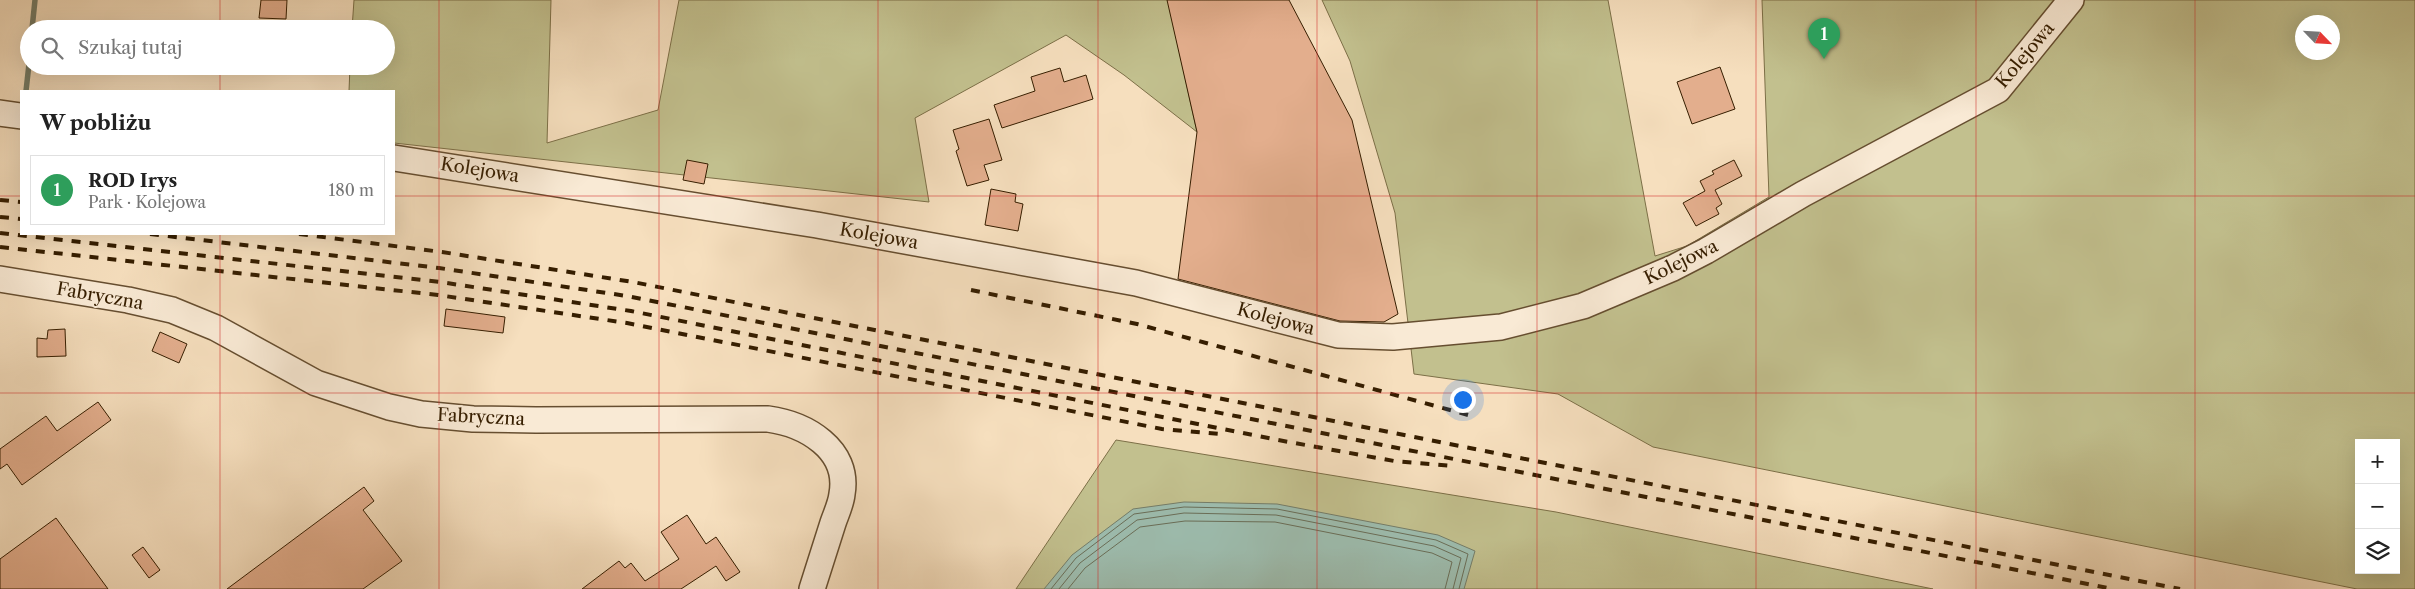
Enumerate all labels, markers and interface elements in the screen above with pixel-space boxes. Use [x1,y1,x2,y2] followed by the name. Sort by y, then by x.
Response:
[2295,15,2340,60] north arrow
[1991,17,2059,92] street label: Kolejowa
[1808,18,1840,59] pin: 1
[20,20,395,75] search box
[38,34,66,62] icon: search
[78,36,182,59] text: Szukaj tutaj
[40,110,151,135] text: W pobliżu
[439,153,521,187] street label: Kolejowa
[88,169,177,192] text: ROD Irys
[53,180,61,200] text: 1
[328,180,374,200] text: 180 m
[88,192,206,212] text: Park · Kolejowa
[838,218,920,254] street label: Kolejowa
[1641,234,1722,289] street label: Kolejowa
[55,278,146,315] street label: Fabryczna
[1235,298,1318,340] street label: Kolejowa
[1450,387,1476,413] your location
[436,404,526,430] street label: Fabryczna
[2355,439,2400,574] map controls
[2355,439,2400,484] button: +
[2355,484,2400,529] button: −
[2355,529,2400,574] button: layers

